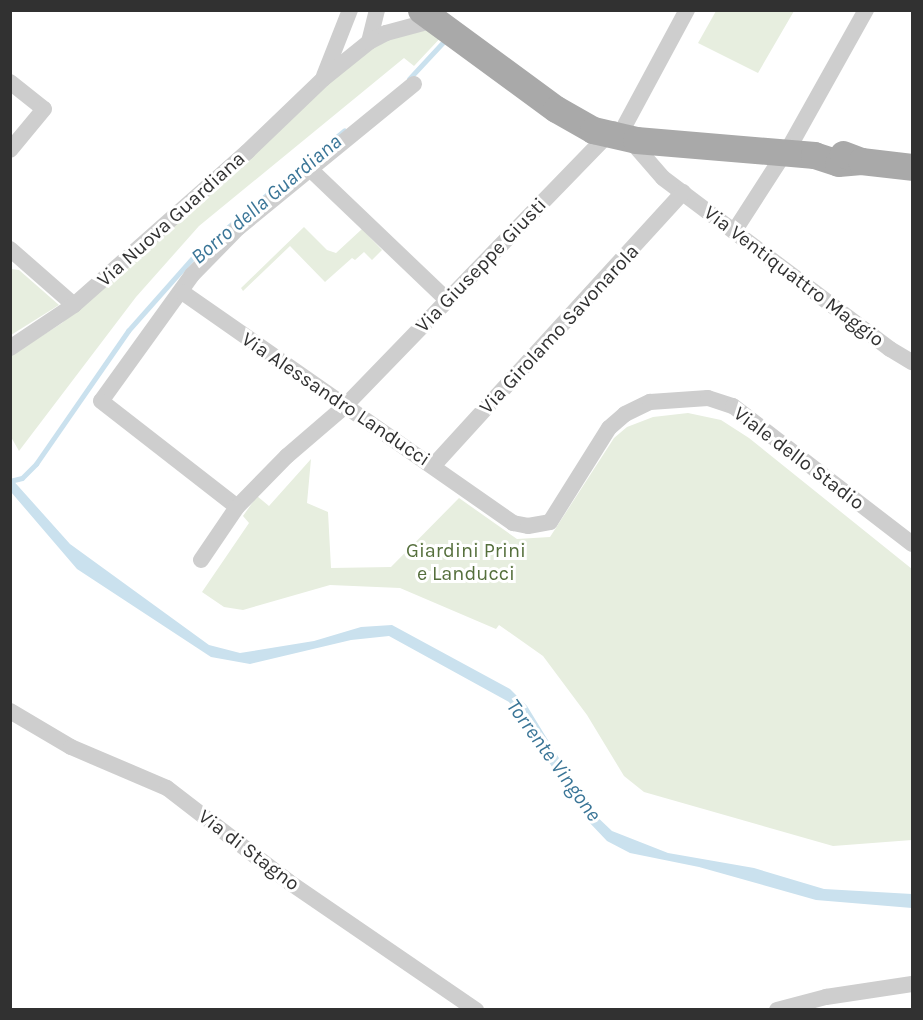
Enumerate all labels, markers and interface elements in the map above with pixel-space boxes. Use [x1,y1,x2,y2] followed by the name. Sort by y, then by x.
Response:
[186,129,346,269] water label: Borro della Guardiana
[92,146,250,292] street label: Via Nuova Guardiana
[411,193,551,337] street label: Via Giuseppe Giusti
[699,200,889,352] street label: Via Ventiquattro Maggio
[474,239,644,419] street label: Via Girolamo Savonarola
[237,327,435,471] street label: Via Alessandro Landucci
[729,401,869,515] street label: Viale dello Stadio
[406,539,526,586] park label: Giardini Prini e Landucci
[501,694,607,826] water label: Torrente Vingone
[194,804,304,896] street label: Via di Stagno

